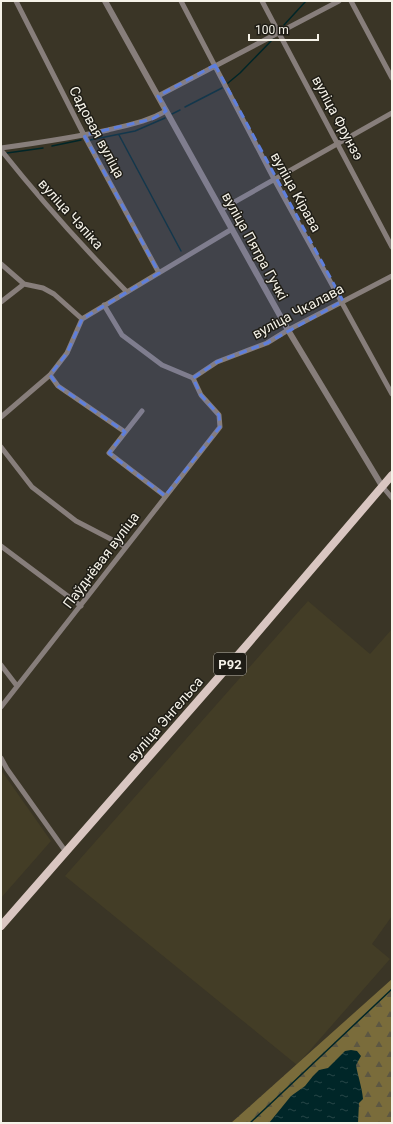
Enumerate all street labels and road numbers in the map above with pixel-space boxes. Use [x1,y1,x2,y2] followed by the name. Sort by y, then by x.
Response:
[309,73,367,163] street label: вуліца Фрунзэ
[66,83,128,181] street label: Садовая вуліца
[268,149,324,235] street label: вуліца Кірава
[35,176,107,252] street label: вуліца Чэпіка
[219,189,291,303] street label: вуліца Пятра Гучкі
[250,280,346,342] street label: вуліца Чкалава
[60,509,142,611] street label: Паўднёвая вуліца
[214,653,246,675] road number: Р92
[124,674,206,764] street label: вуліца Энгельса

